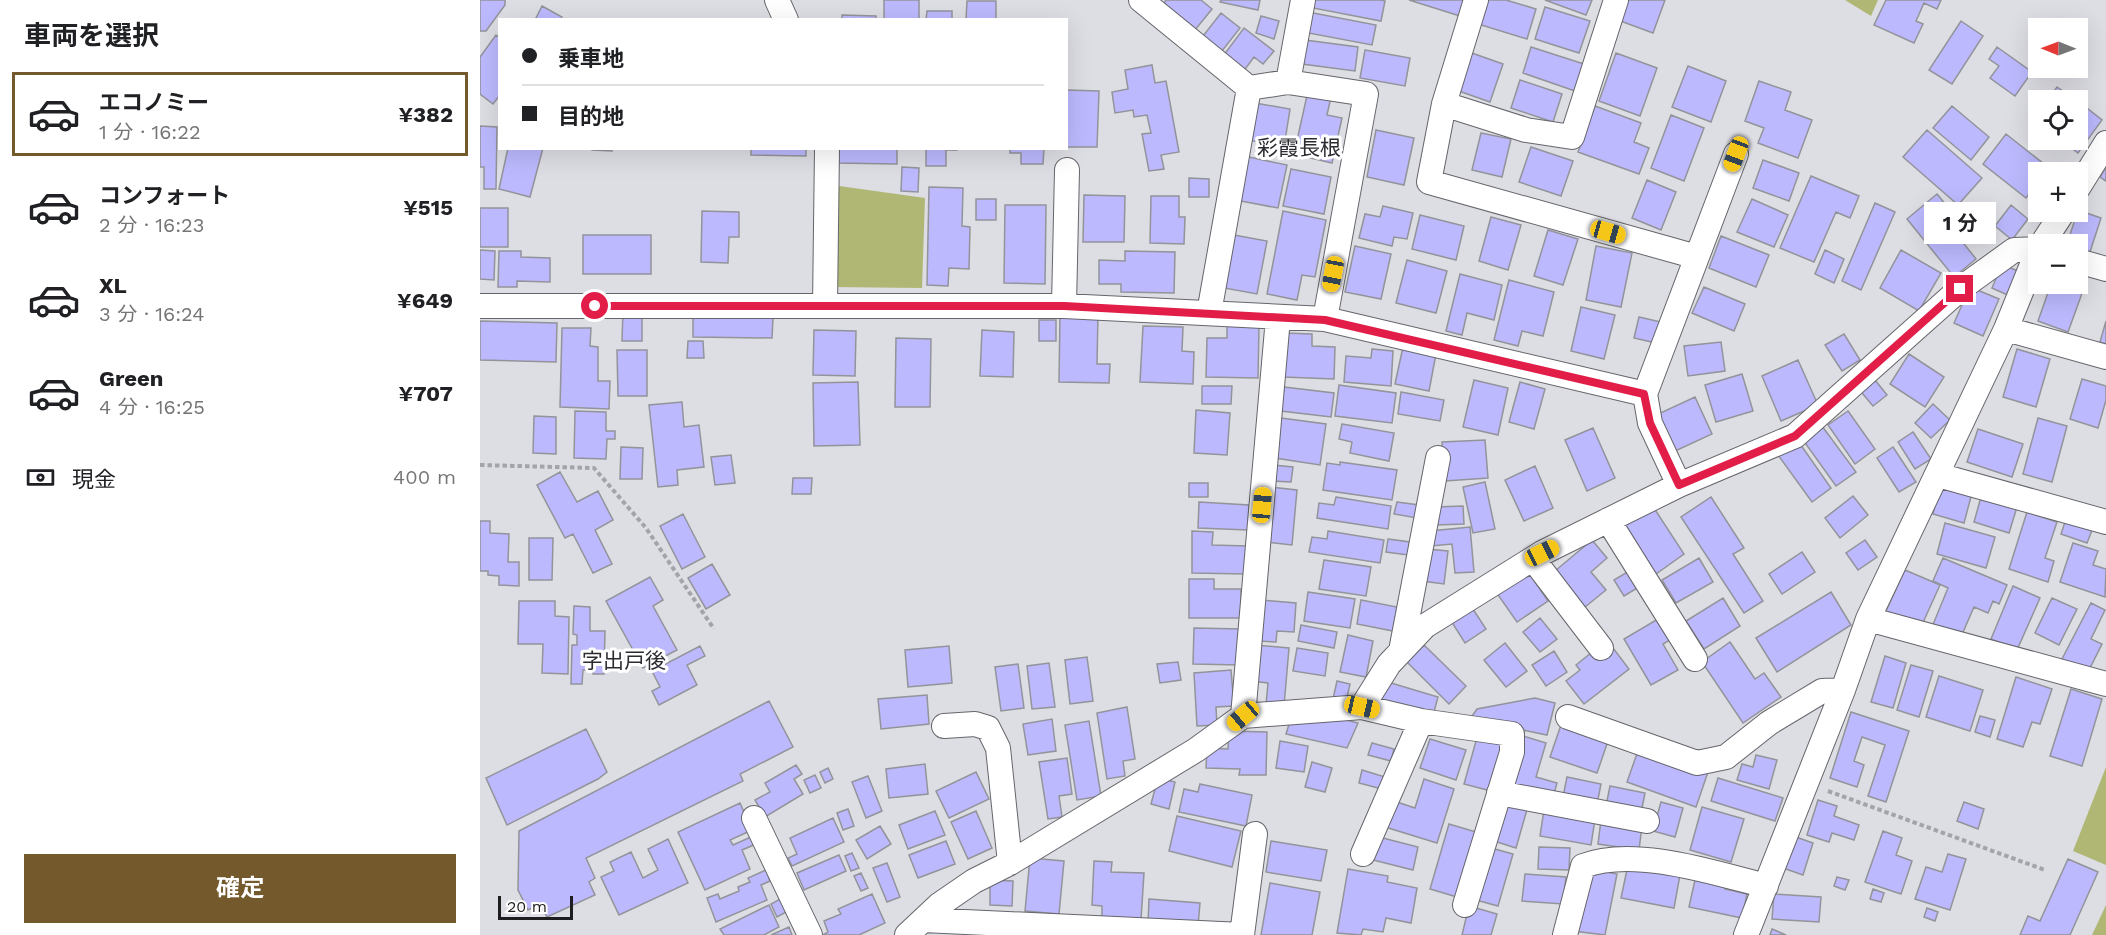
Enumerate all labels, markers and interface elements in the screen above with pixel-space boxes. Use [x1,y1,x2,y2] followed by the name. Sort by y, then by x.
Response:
[2028,18,2088,78] north arrow
[2028,18,2088,294] map controls
[24,20,159,52] text: 車両を選択
[558,46,624,71] text: 乗車地
[27,87,81,141] icon: car
[99,90,209,115] text: エコノミー
[2028,90,2088,150] button: locate
[398,102,453,127] text: ¥382
[558,104,624,129] text: 目的地
[99,120,201,144] text: 1 分 · 16:22
[1721,134,1751,174] car
[1257,135,1341,160] district label: 彩霞長根
[2028,162,2088,222] button: +
[27,180,81,234] icon: car
[99,183,230,208] text: コンフォート
[403,195,453,220] text: ¥515
[1924,202,1996,244] callout: 1 分
[1943,211,1977,235] text: 1 分
[99,213,204,237] text: 2 分 · 16:23
[1588,218,1628,246] car
[2028,234,2088,294] button: −
[1321,255,1345,293] car
[27,273,81,327] icon: car
[99,273,127,298] text: XL
[1946,275,1973,302] route end
[397,288,453,313] text: ¥649
[581,292,608,319] route start
[99,302,204,326] text: 3 分 · 16:24
[27,366,81,420] icon: car
[99,366,163,391] text: Green
[399,381,453,406] text: ¥707
[99,395,205,419] text: 4 分 · 16:25
[24,461,57,494] icon: cash
[393,465,456,489] text: 400 m
[72,467,116,492] text: 現金
[1251,486,1273,524] car
[1522,537,1562,569] car
[582,648,666,673] district label: 字出戸後
[1342,694,1382,720] car
[1223,698,1263,734] car
[24,854,456,923] button: 確定
[498,893,573,920] scale bar
[507,897,547,916] text: 20 m

